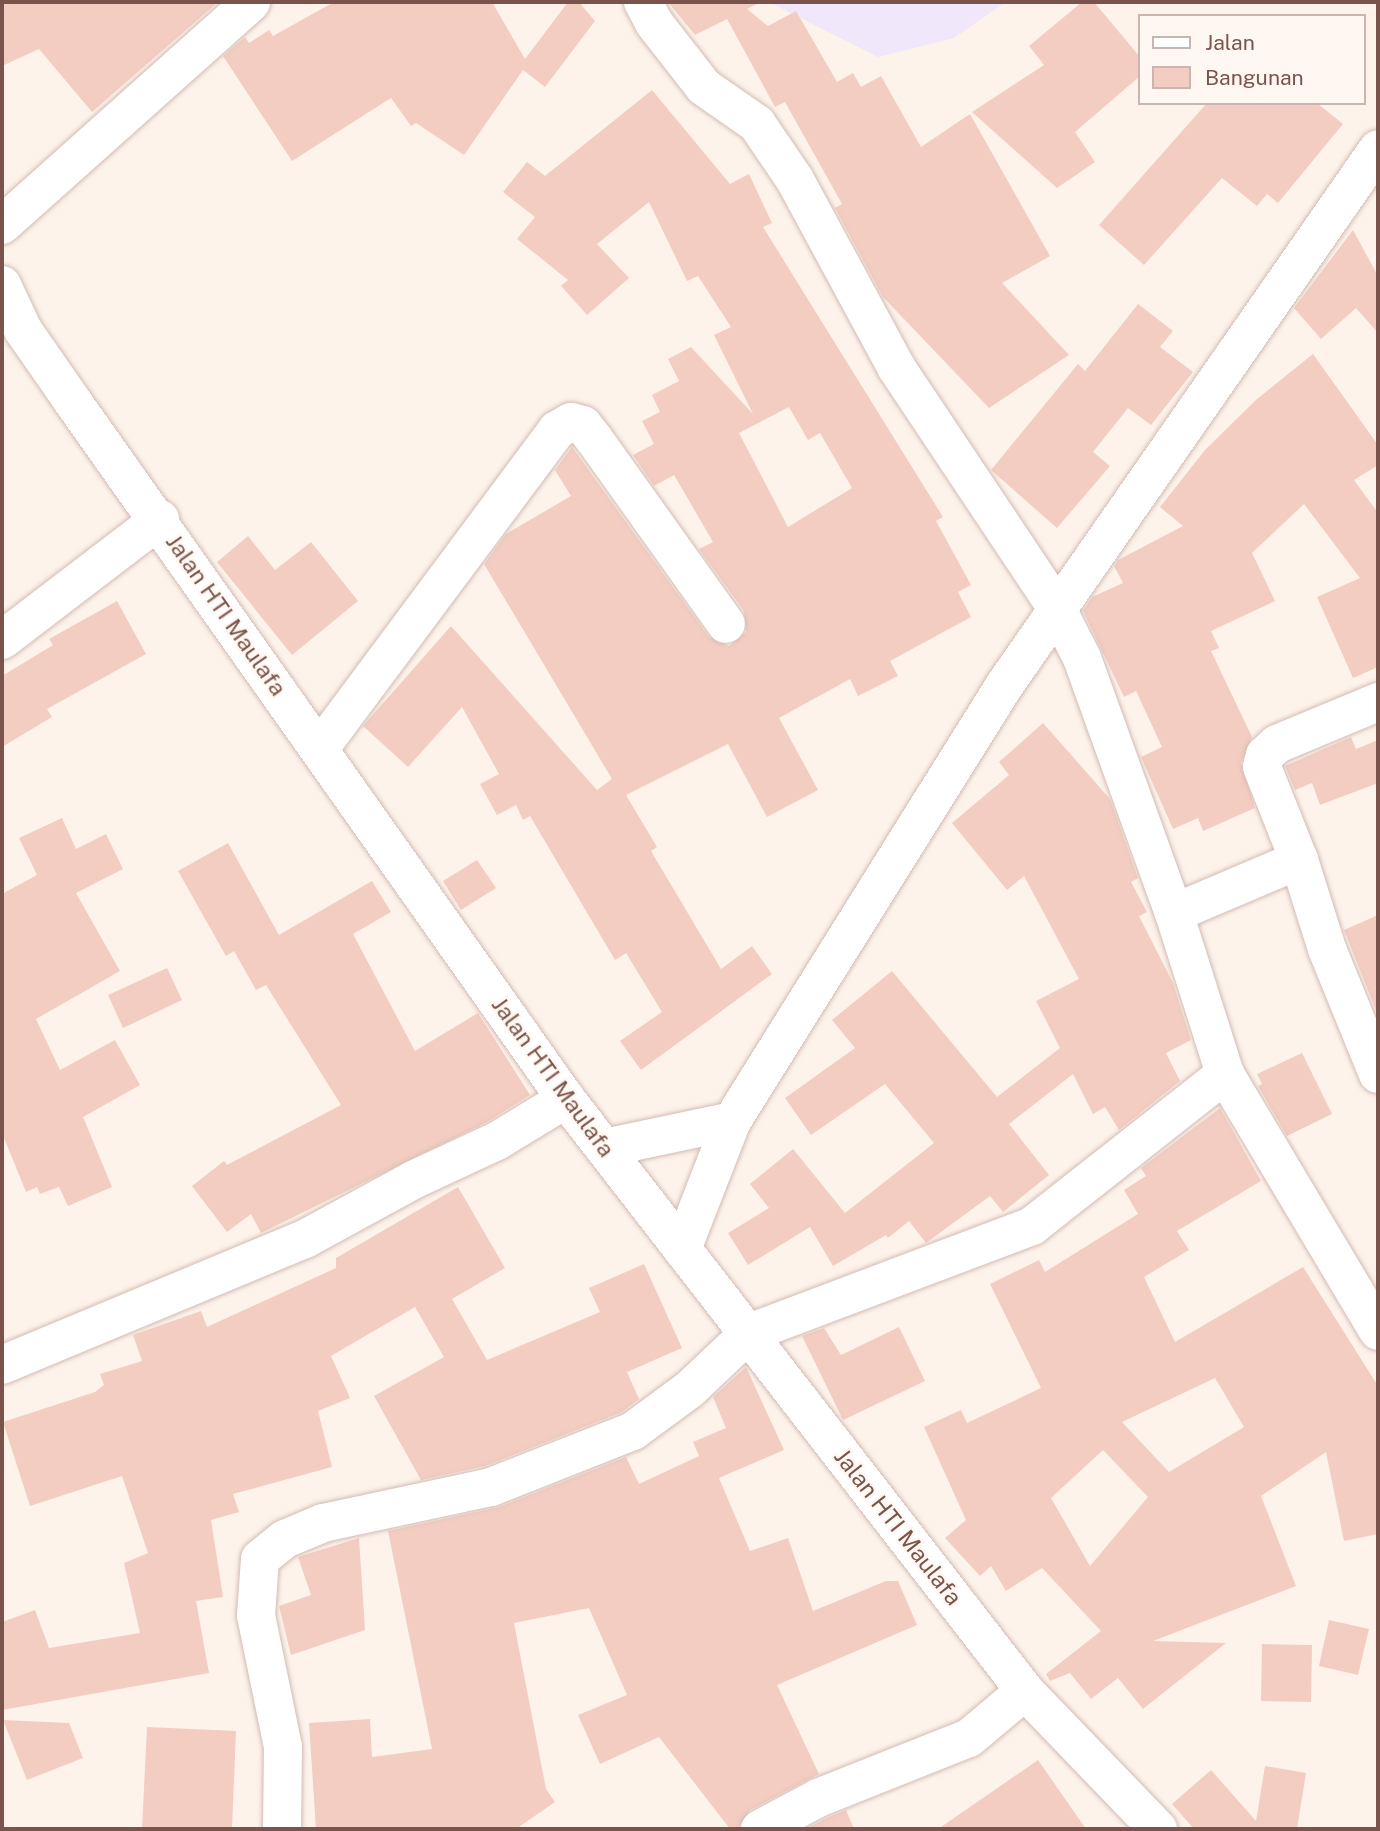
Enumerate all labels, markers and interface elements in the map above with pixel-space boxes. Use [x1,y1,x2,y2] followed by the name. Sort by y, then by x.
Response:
[1138,14,1366,105] legend
[1205,30,1255,55] text: Jalan
[1205,65,1304,90] text: Bangunan
[160,529,292,701] street label: Jalan HTI Maulafa
[486,992,620,1162] street label: Jalan HTI Maulafa
[828,1443,968,1611] street label: Jalan HTI Maulafa

